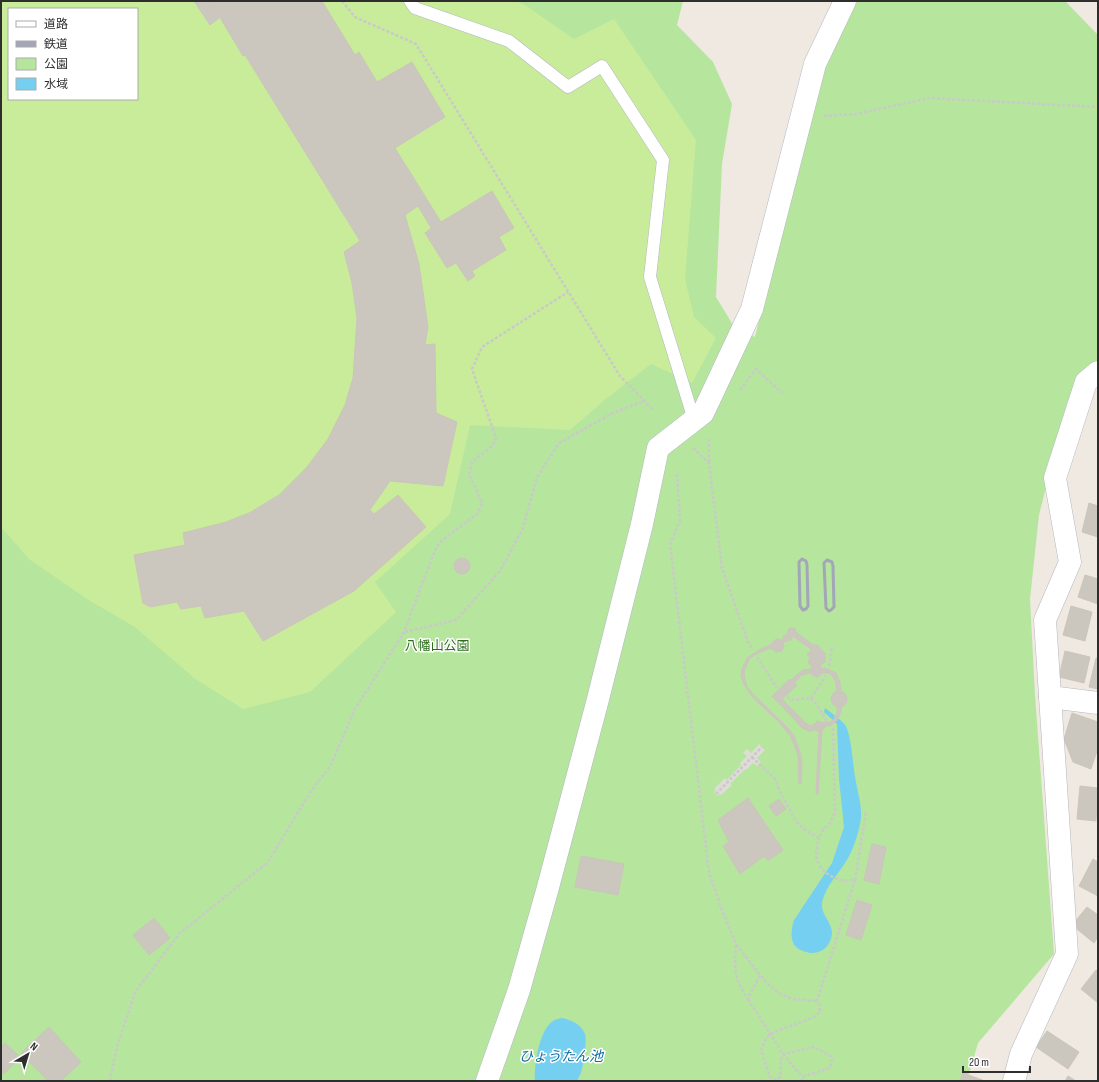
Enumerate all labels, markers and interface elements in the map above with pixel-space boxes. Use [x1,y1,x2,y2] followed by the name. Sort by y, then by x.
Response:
[8,8,138,100] legend
[44,17,68,32] text: 道路
[44,37,68,52] text: 鉄道
[44,57,68,72] text: 公園
[44,77,68,92] text: 水域
[404,638,470,654] park label: 八幡山公園
[8,1034,48,1074] north arrow
[28,1040,40,1054] text: N
[519,1048,605,1065] water label: ひょうたん池
[963,1048,1030,1074] scale bar
[969,1055,989,1070] text: 20 m

